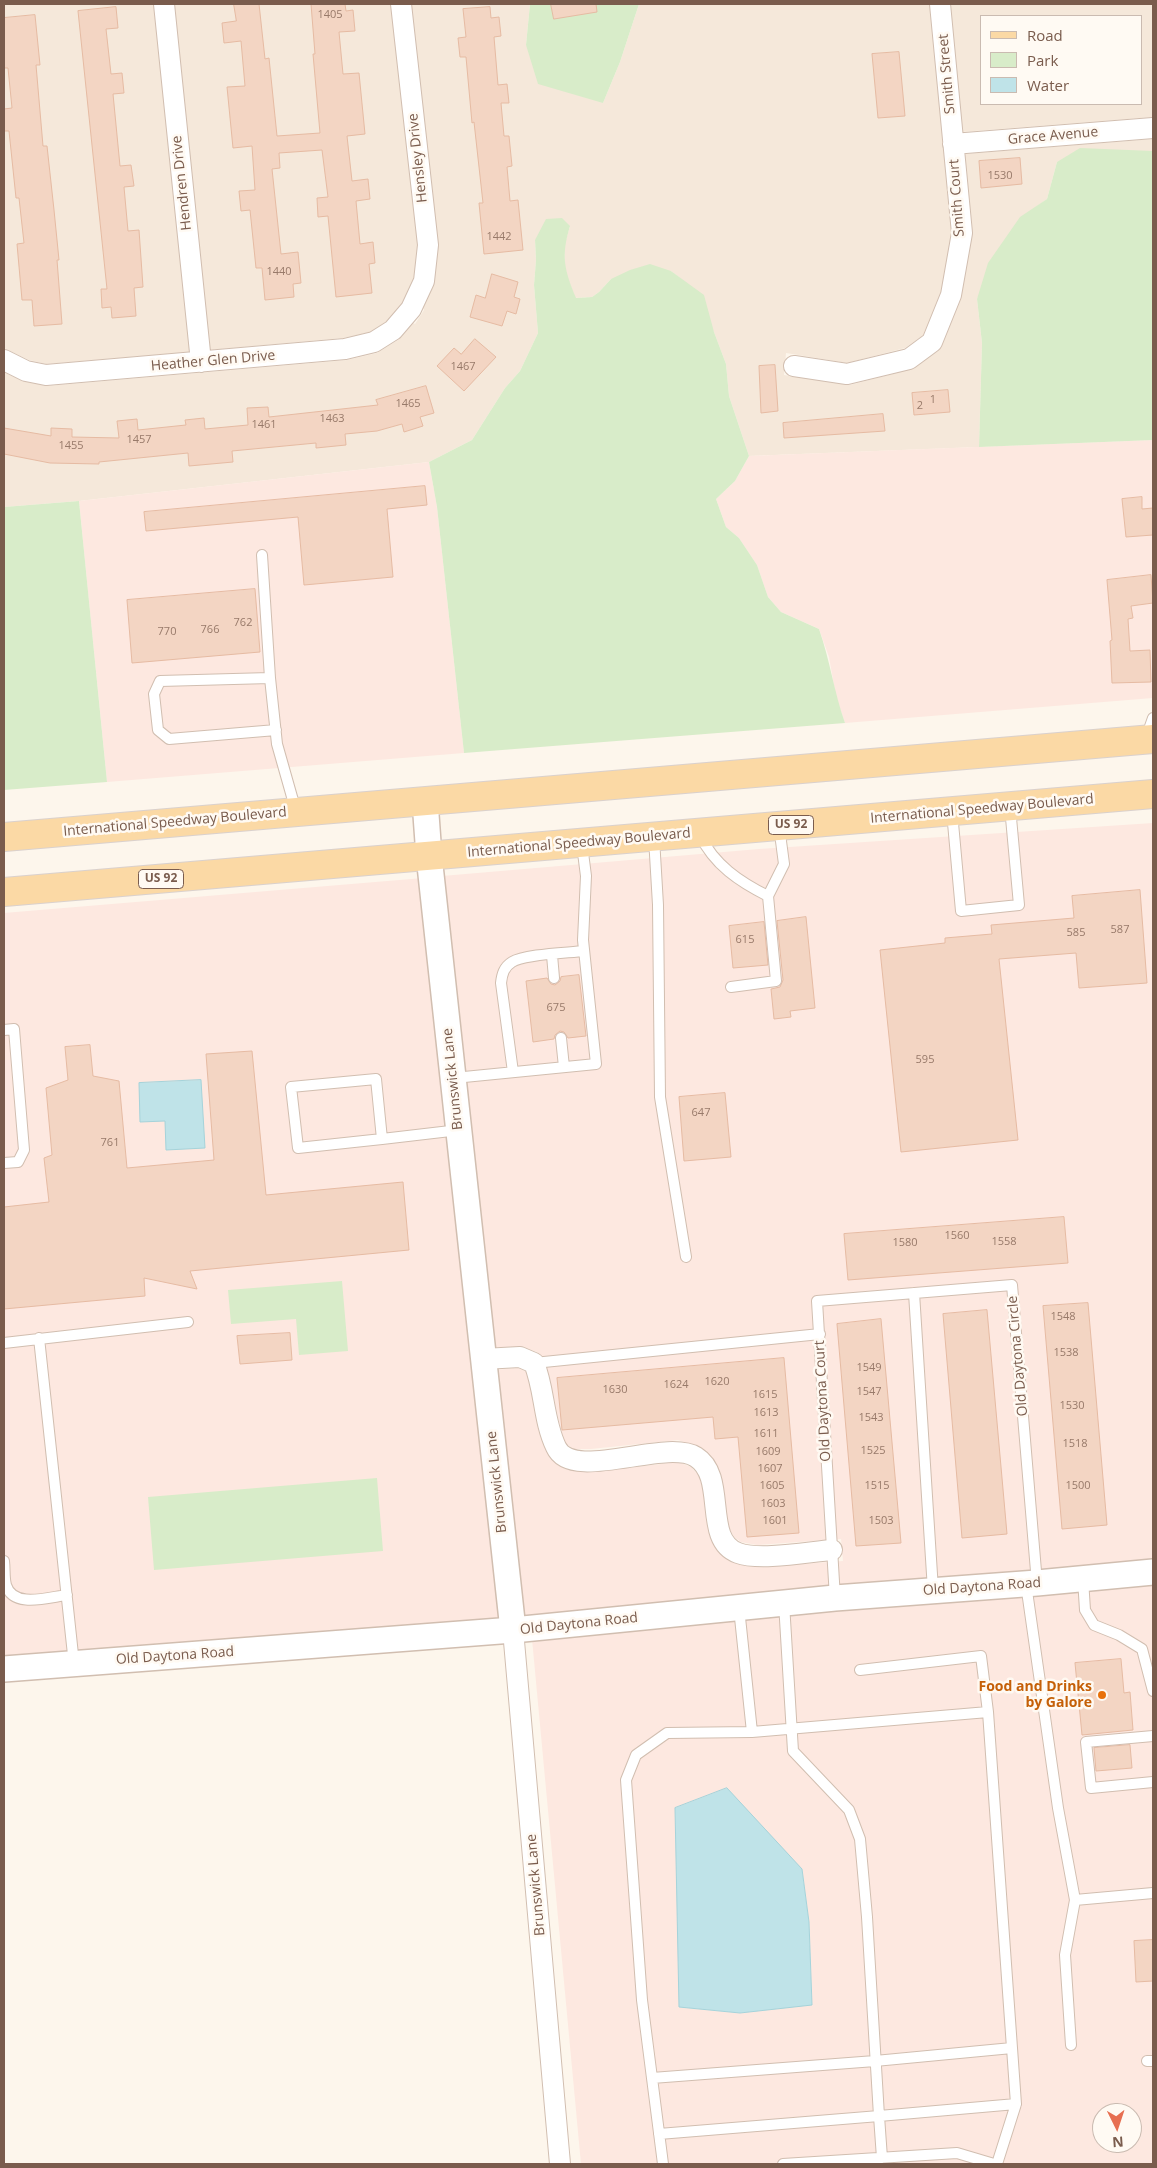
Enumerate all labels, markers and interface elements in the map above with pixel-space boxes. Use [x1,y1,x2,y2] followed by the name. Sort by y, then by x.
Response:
[317,8,343,22] house number: 1405
[980,15,1142,105] legend
[1027,25,1063,45] text: Road
[935,33,959,115] street label: Smith Street
[1027,50,1058,70] text: Park
[1027,75,1069,95] text: Water
[405,112,431,204] street label: Hensley Drive
[1007,124,1099,148] street label: Grace Avenue
[169,135,195,231] street label: Hendren Drive
[946,159,968,237] street label: Smith Court
[987,169,1013,183] house number: 1530
[486,230,512,244] house number: 1442
[266,265,292,279] house number: 1440
[150,347,276,375] street label: Heather Glen Drive
[450,360,476,374] house number: 1467
[930,393,936,407] house number: 1
[395,397,421,411] house number: 1465
[917,399,923,413] house number: 2
[319,412,345,426] house number: 1463
[251,418,277,432] house number: 1461
[126,433,152,447] house number: 1457
[58,439,84,453] house number: 1455
[234,616,252,630] house number: 762
[201,623,219,637] house number: 766
[158,625,176,639] house number: 770
[870,791,1094,827] street label: International Speedway Boulevard
[63,804,287,840] street label: International Speedway Boulevard
[768,816,814,834] road number: US 92
[467,825,691,861] street label: International Speedway Boulevard
[138,870,184,889] road number: US 92
[1111,923,1129,937] house number: 587
[1067,926,1085,940] house number: 585
[736,933,754,947] house number: 615
[547,1001,565,1015] house number: 675
[439,1027,467,1131] street label: Brunswick Lane
[916,1053,934,1067] house number: 595
[692,1106,710,1120] house number: 647
[101,1136,119,1150] house number: 761
[944,1229,970,1243] house number: 1560
[991,1235,1017,1249] house number: 1558
[892,1236,918,1250] house number: 1580
[1004,1295,1032,1417] street label: Old Daytona Circle
[1050,1310,1076,1324] house number: 1548
[811,1340,835,1462] street label: Old Daytona Court
[1053,1346,1079,1360] house number: 1538
[856,1361,882,1375] house number: 1549
[704,1375,730,1389] house number: 1620
[663,1378,689,1392] house number: 1624
[602,1383,628,1397] house number: 1630
[856,1385,882,1399] house number: 1547
[752,1388,778,1402] house number: 1615
[1059,1399,1085,1413] house number: 1530
[753,1406,779,1420] house number: 1613
[858,1411,884,1425] house number: 1543
[753,1427,779,1441] house number: 1611
[483,1430,511,1534] street label: Brunswick Lane
[1062,1437,1088,1451] house number: 1518
[860,1444,886,1458] house number: 1525
[755,1445,781,1459] house number: 1609
[757,1462,783,1476] house number: 1607
[759,1479,785,1493] house number: 1605
[864,1479,890,1493] house number: 1515
[1065,1479,1091,1493] house number: 1500
[760,1497,786,1511] house number: 1603
[762,1514,788,1528] house number: 1601
[868,1514,894,1528] house number: 1503
[922,1574,1042,1600] street label: Old Daytona Road
[519,1609,639,1639] street label: Old Daytona Road
[115,1643,235,1669] street label: Old Daytona Road
[978,1679,1092,1711] place label: Food and Drinks by Galore
[1096,1689,1108,1701] marker: Food and Drinks by Galore
[523,1833,549,1937] street label: Brunswick Lane
[1092,2103,1142,2153] north arrow
[1112,2133,1124,2152] text: N

